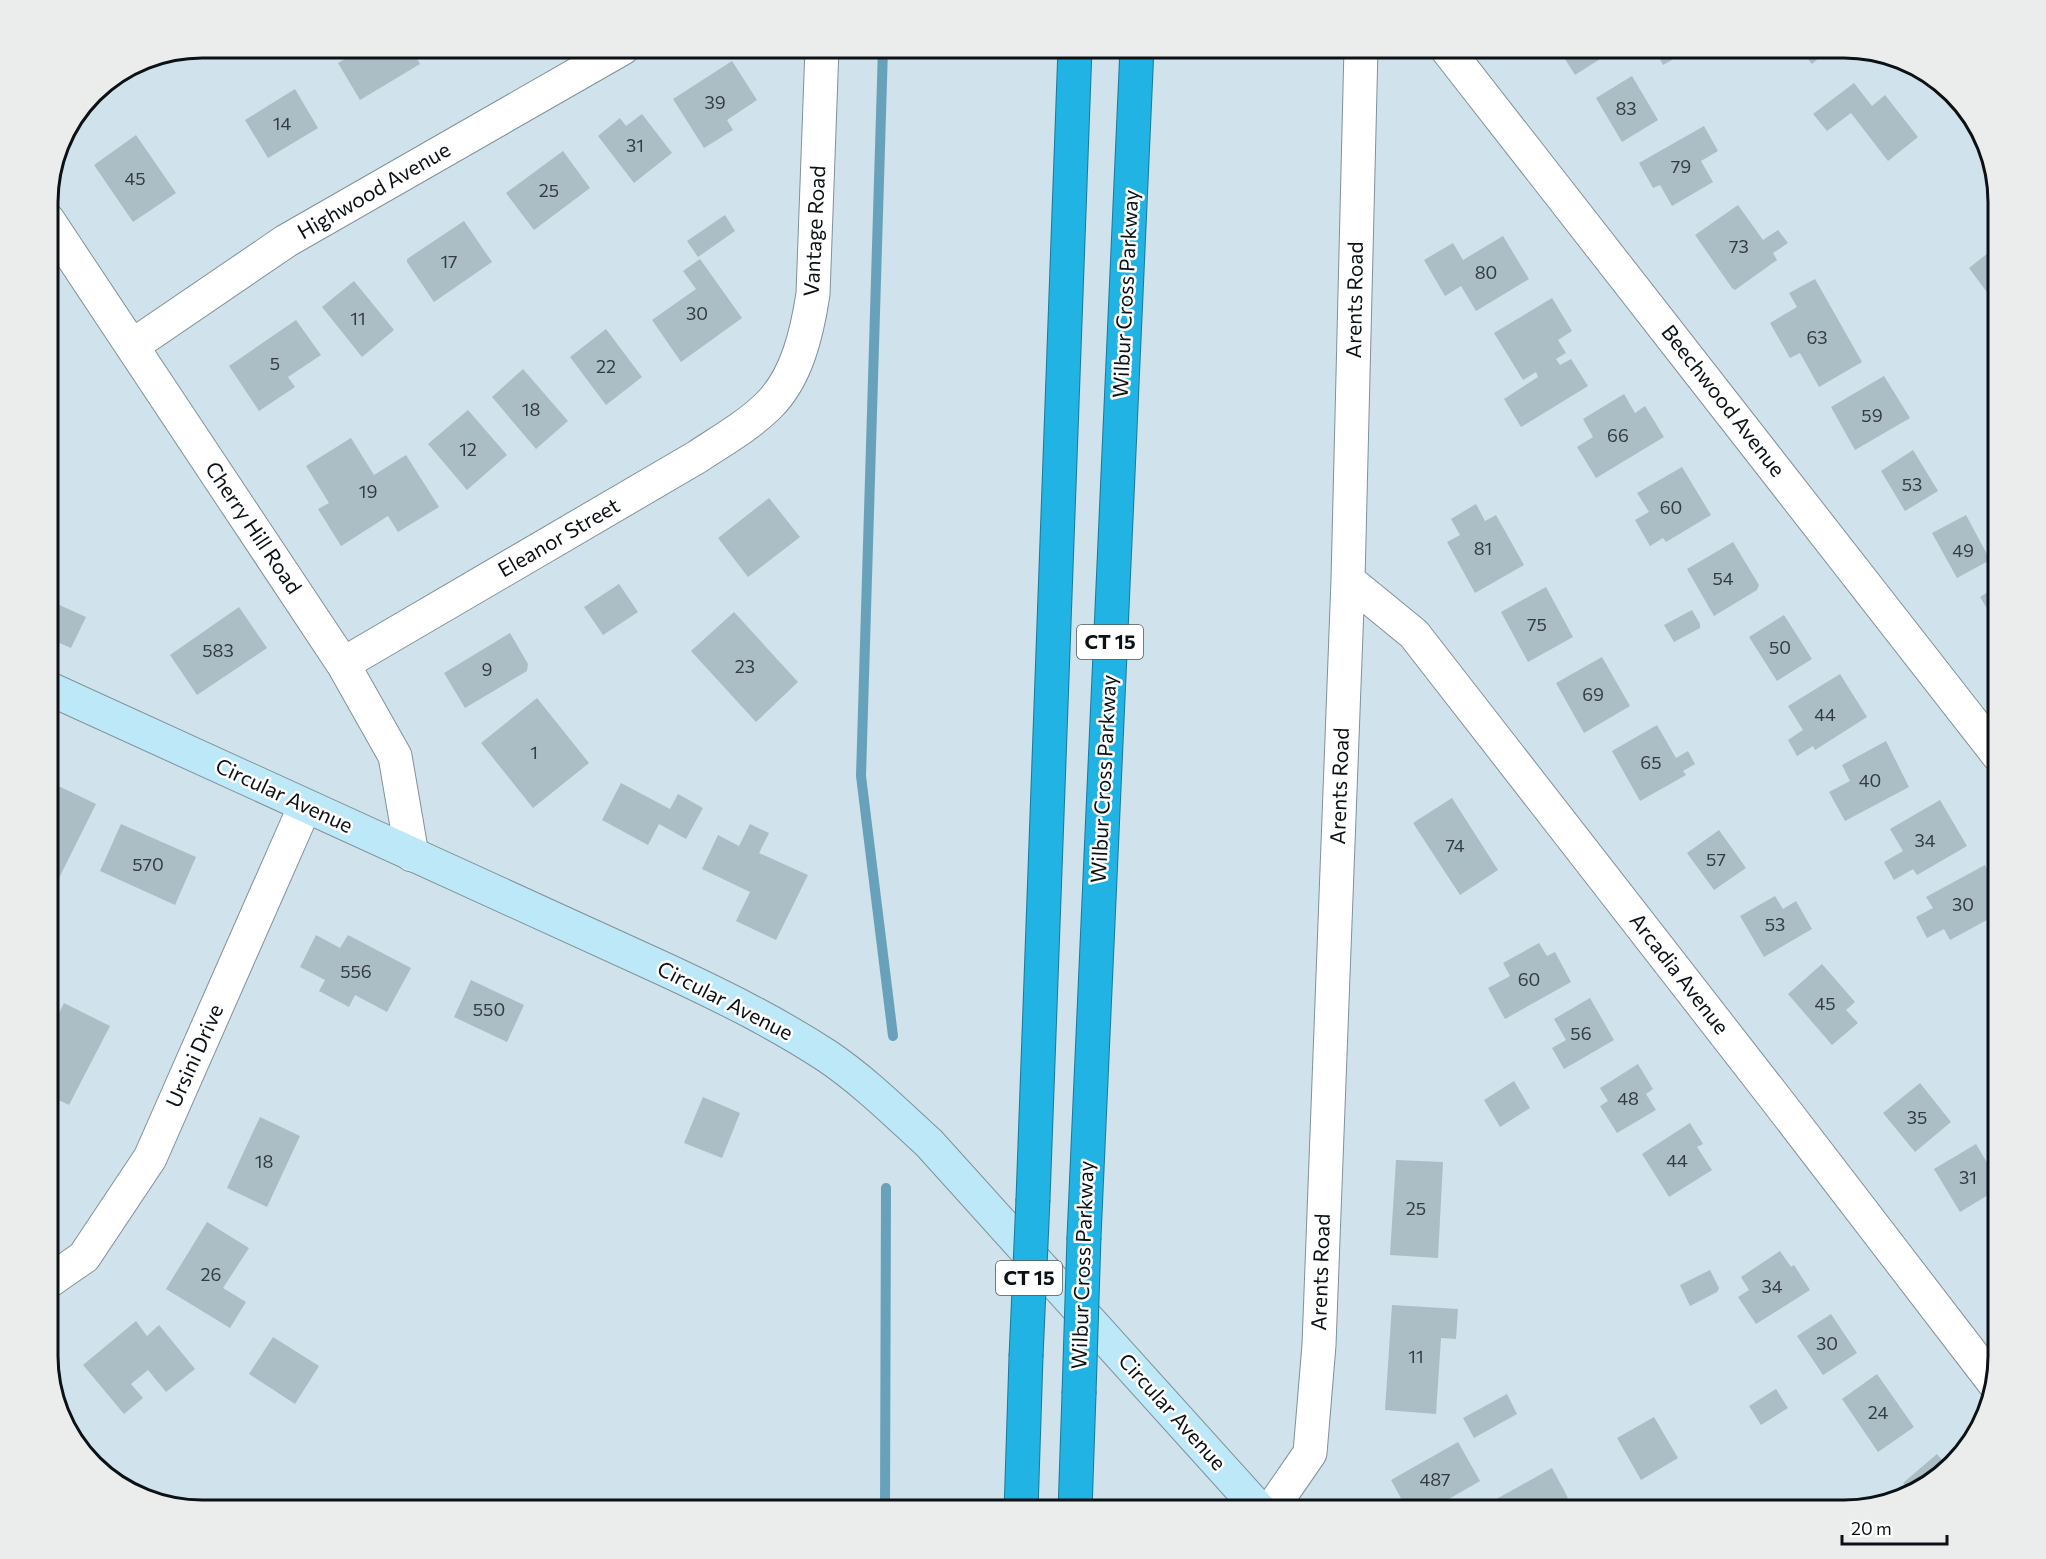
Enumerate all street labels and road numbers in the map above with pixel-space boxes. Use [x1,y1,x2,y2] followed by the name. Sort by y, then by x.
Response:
[293,136,454,244] street label: Highwood Avenue
[798,165,829,297] street label: Vantage Road
[1107,189,1142,399] street label: Wilbur Cross Parkway
[1340,241,1367,359] street label: Arents Road
[1657,319,1791,481] street label: Beechwood Avenue
[201,456,308,598] street label: Cherry Hill Road
[493,492,623,582] street label: Eleanor Street
[1077,625,1143,659] road number: CT 15
[1085,674,1120,884] street label: Wilbur Cross Parkway
[1324,727,1353,845] street label: Arents Road
[212,752,357,837] street label: Circular Avenue
[1625,908,1735,1038] street label: Arcadia Avenue
[654,955,798,1045] street label: Circular Avenue
[160,1000,228,1111] street label: Ursini Drive
[1065,1160,1098,1370] street label: Wilbur Cross Parkway
[1305,1213,1334,1331] street label: Arents Road
[996,1261,1062,1295] road number: CT 15
[1114,1347,1232,1475] street label: Circular Avenue

